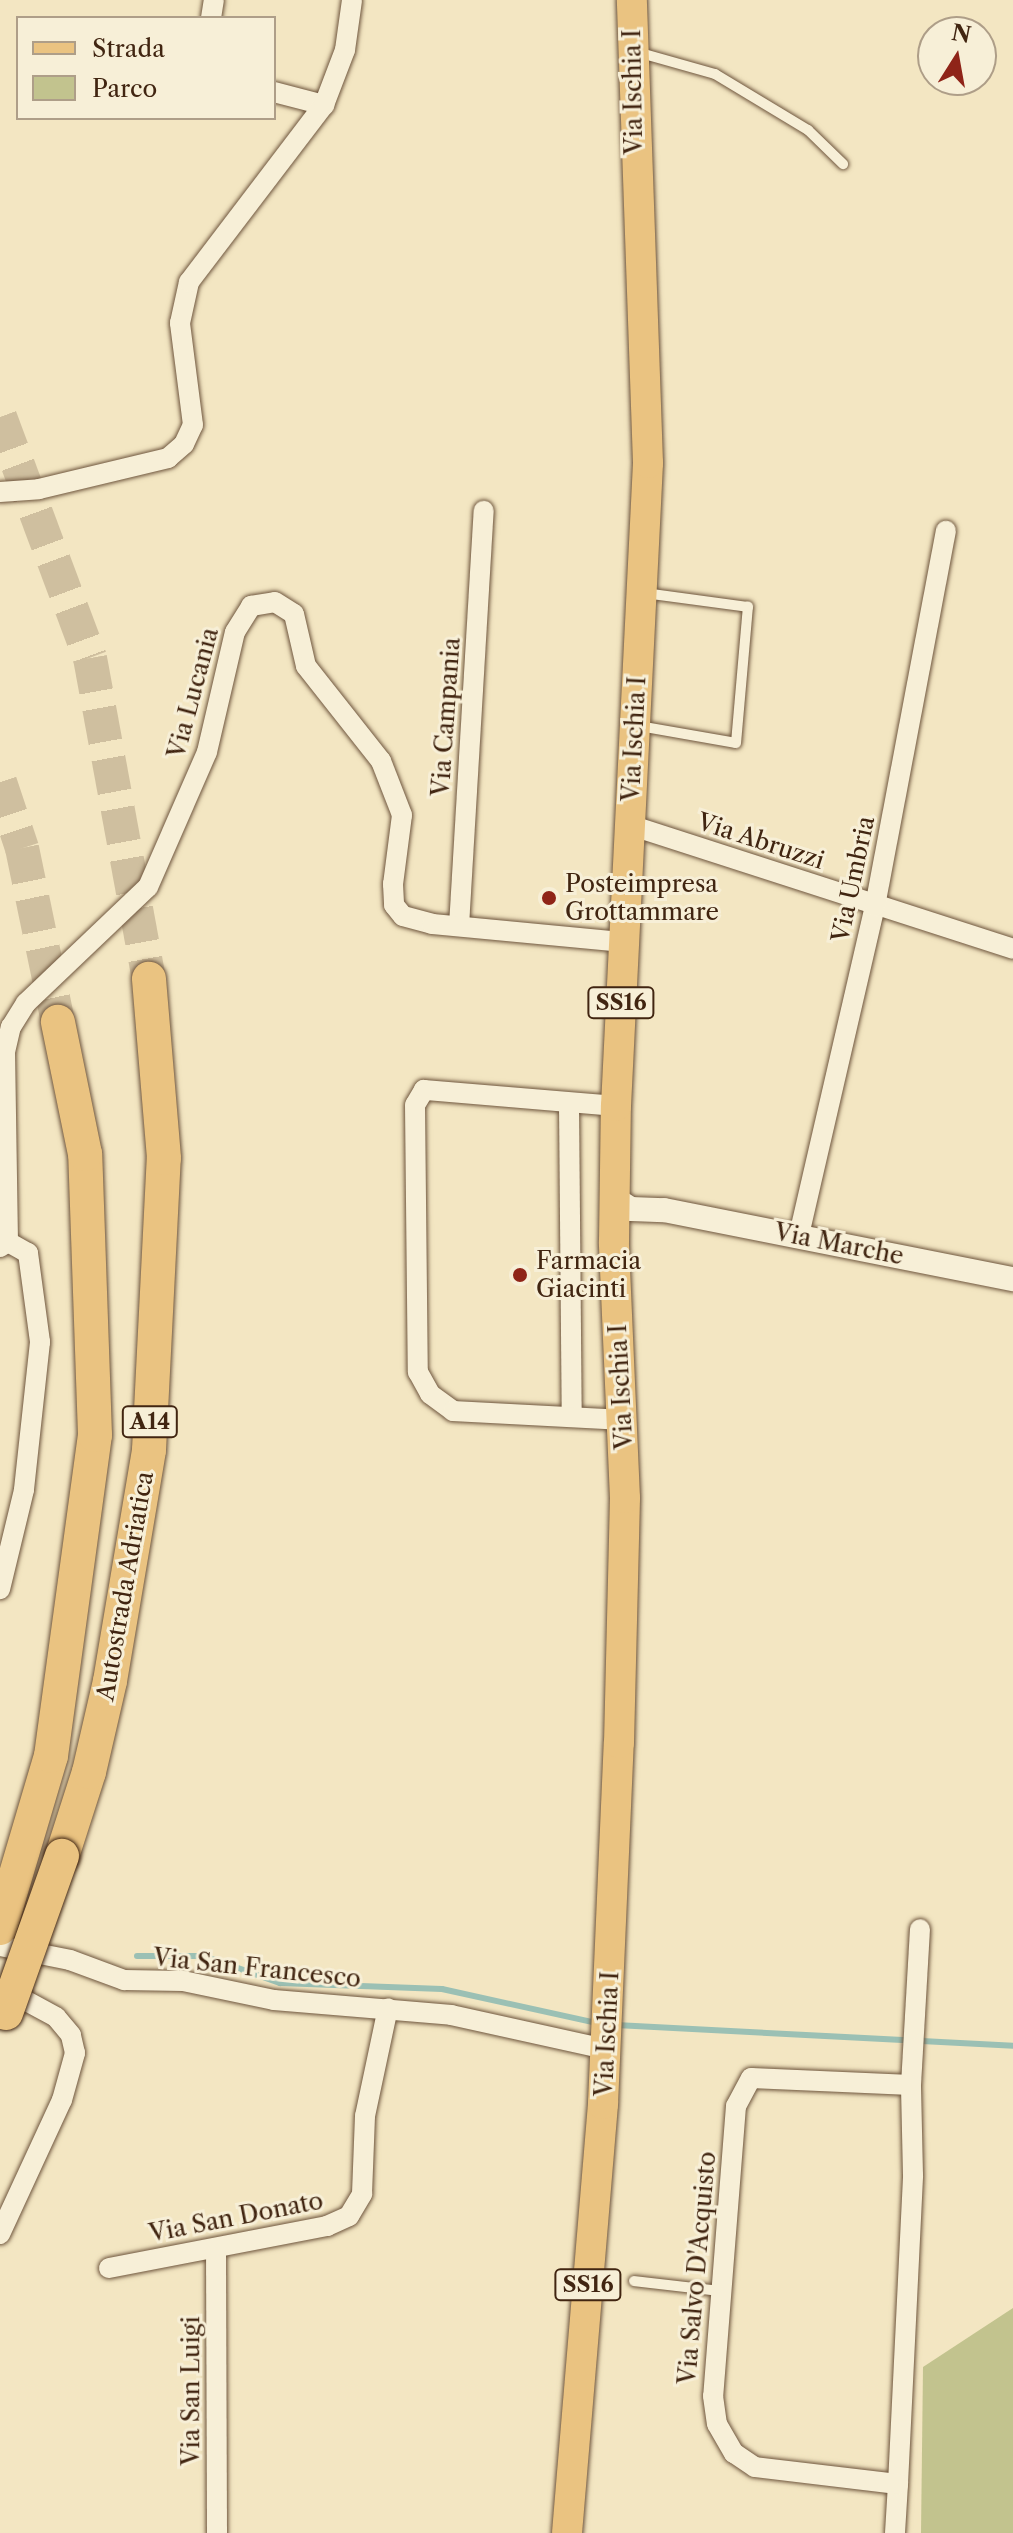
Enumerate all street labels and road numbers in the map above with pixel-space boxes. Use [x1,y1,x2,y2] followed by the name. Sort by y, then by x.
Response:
[618,29,648,155] street label: Via Ischia I
[162,624,224,762] street label: Via Lucania
[426,636,466,798] street label: Via Campania
[616,675,652,803] street label: Via Ischia I
[693,807,829,875] street label: Via Abruzzi
[826,813,880,945] street label: Via Umbria
[587,985,655,1021] road number: SS16
[772,1217,906,1271] street label: Via Marche
[603,1323,639,1451] street label: Via Ischia I
[120,1404,180,1440] road number: A14
[91,1468,159,1704] street label: Autostrada Adriatica
[152,1943,362,1993] street label: Via San Francesco
[589,1970,625,2098] street label: Via Ischia I
[672,2150,722,2386] street label: Via Salvo D'Acquisto
[146,2186,326,2248] street label: Via San Donato
[554,2267,622,2303] road number: SS16
[177,2316,205,2466] street label: Via San Luigi

